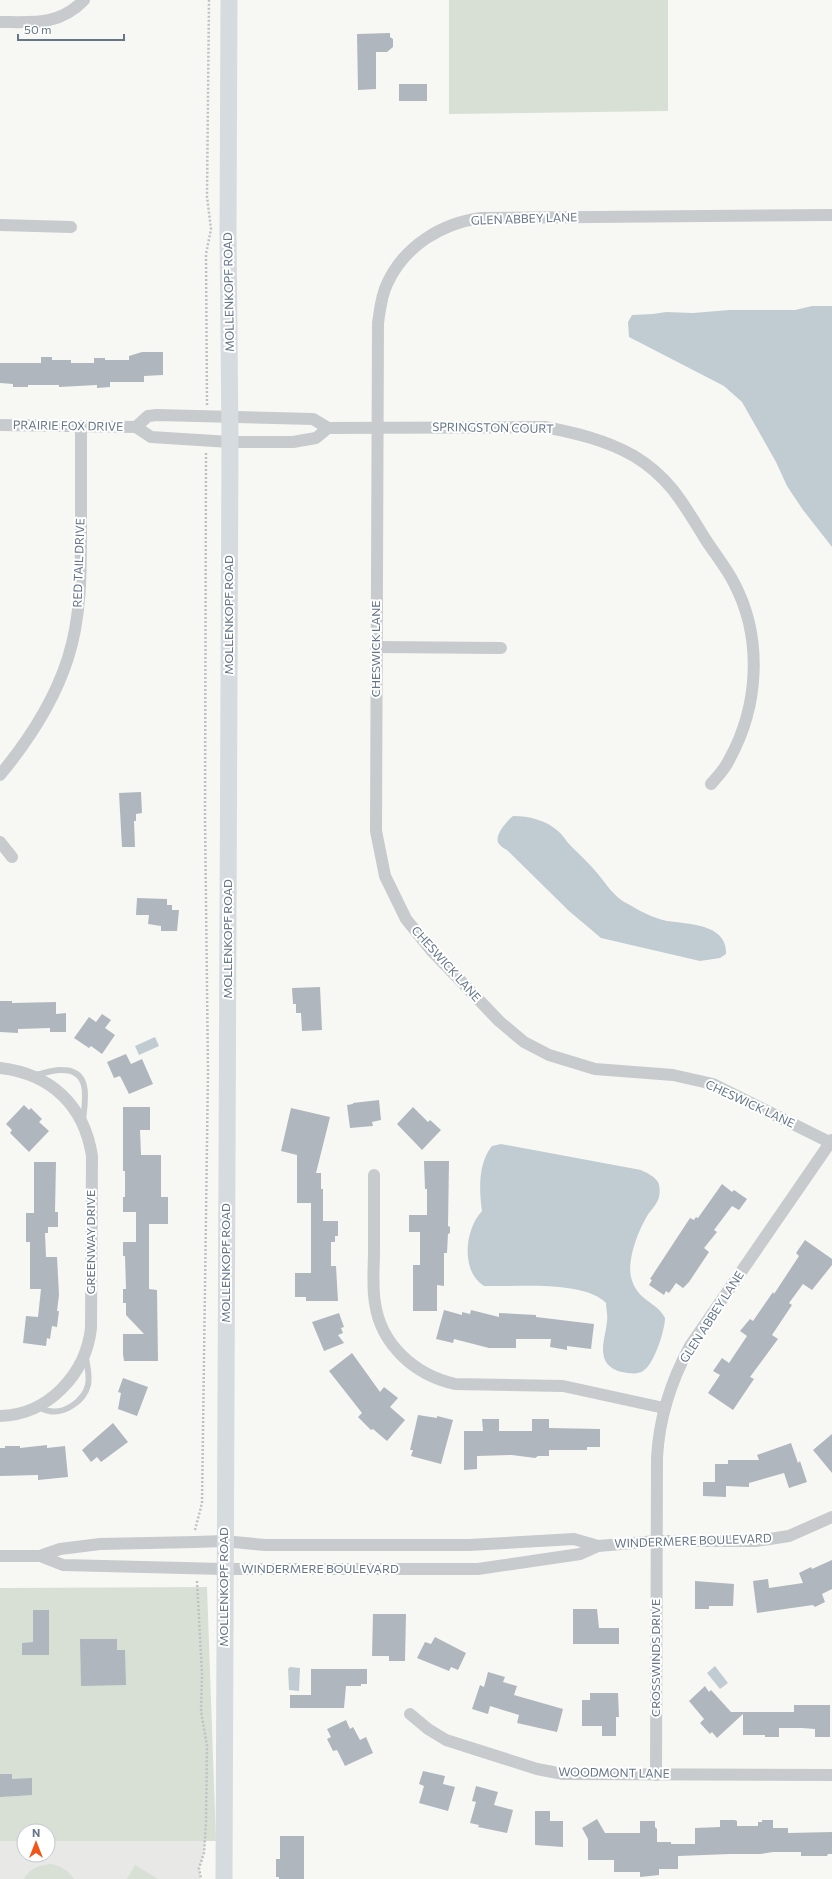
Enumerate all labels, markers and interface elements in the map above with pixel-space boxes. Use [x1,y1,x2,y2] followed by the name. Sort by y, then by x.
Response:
[18,16,124,42] scale bar
[24,22,52,36] text: 50 m
[471,209,577,227] street label: GLEN ABBEY LANE
[220,232,236,352] street label: MOLLENKOPF ROAD
[13,417,123,433] street label: PRAIRIE FOX DRIVE
[432,419,554,435] street label: SPRINGSTON COURT
[69,518,87,608] street label: RED TAIL DRIVE
[221,555,235,675] street label: MOLLENKOPF ROAD
[368,601,382,697] street label: CHESWICK LANE
[220,879,234,999] street label: MOLLENKOPF ROAD
[409,923,484,1004] street label: CHESWICK LANE
[704,1076,797,1130] street label: CHESWICK LANE
[83,1190,97,1294] street label: GREENWAY DRIVE
[218,1203,232,1323] street label: MOLLENKOPF ROAD
[676,1268,746,1365] street label: GLEN ABBEY LANE
[216,1527,230,1647] street label: MOLLENKOPF ROAD
[614,1530,772,1550] street label: WINDERMERE BOULEVARD
[241,1561,399,1575] street label: WINDERMERE BOULEVARD
[648,1599,662,1717] street label: CROSSWINDS DRIVE
[558,1764,670,1780] street label: WOODMONT LANE
[16,1823,56,1863] north arrow
[32,1826,40,1839] text: N

